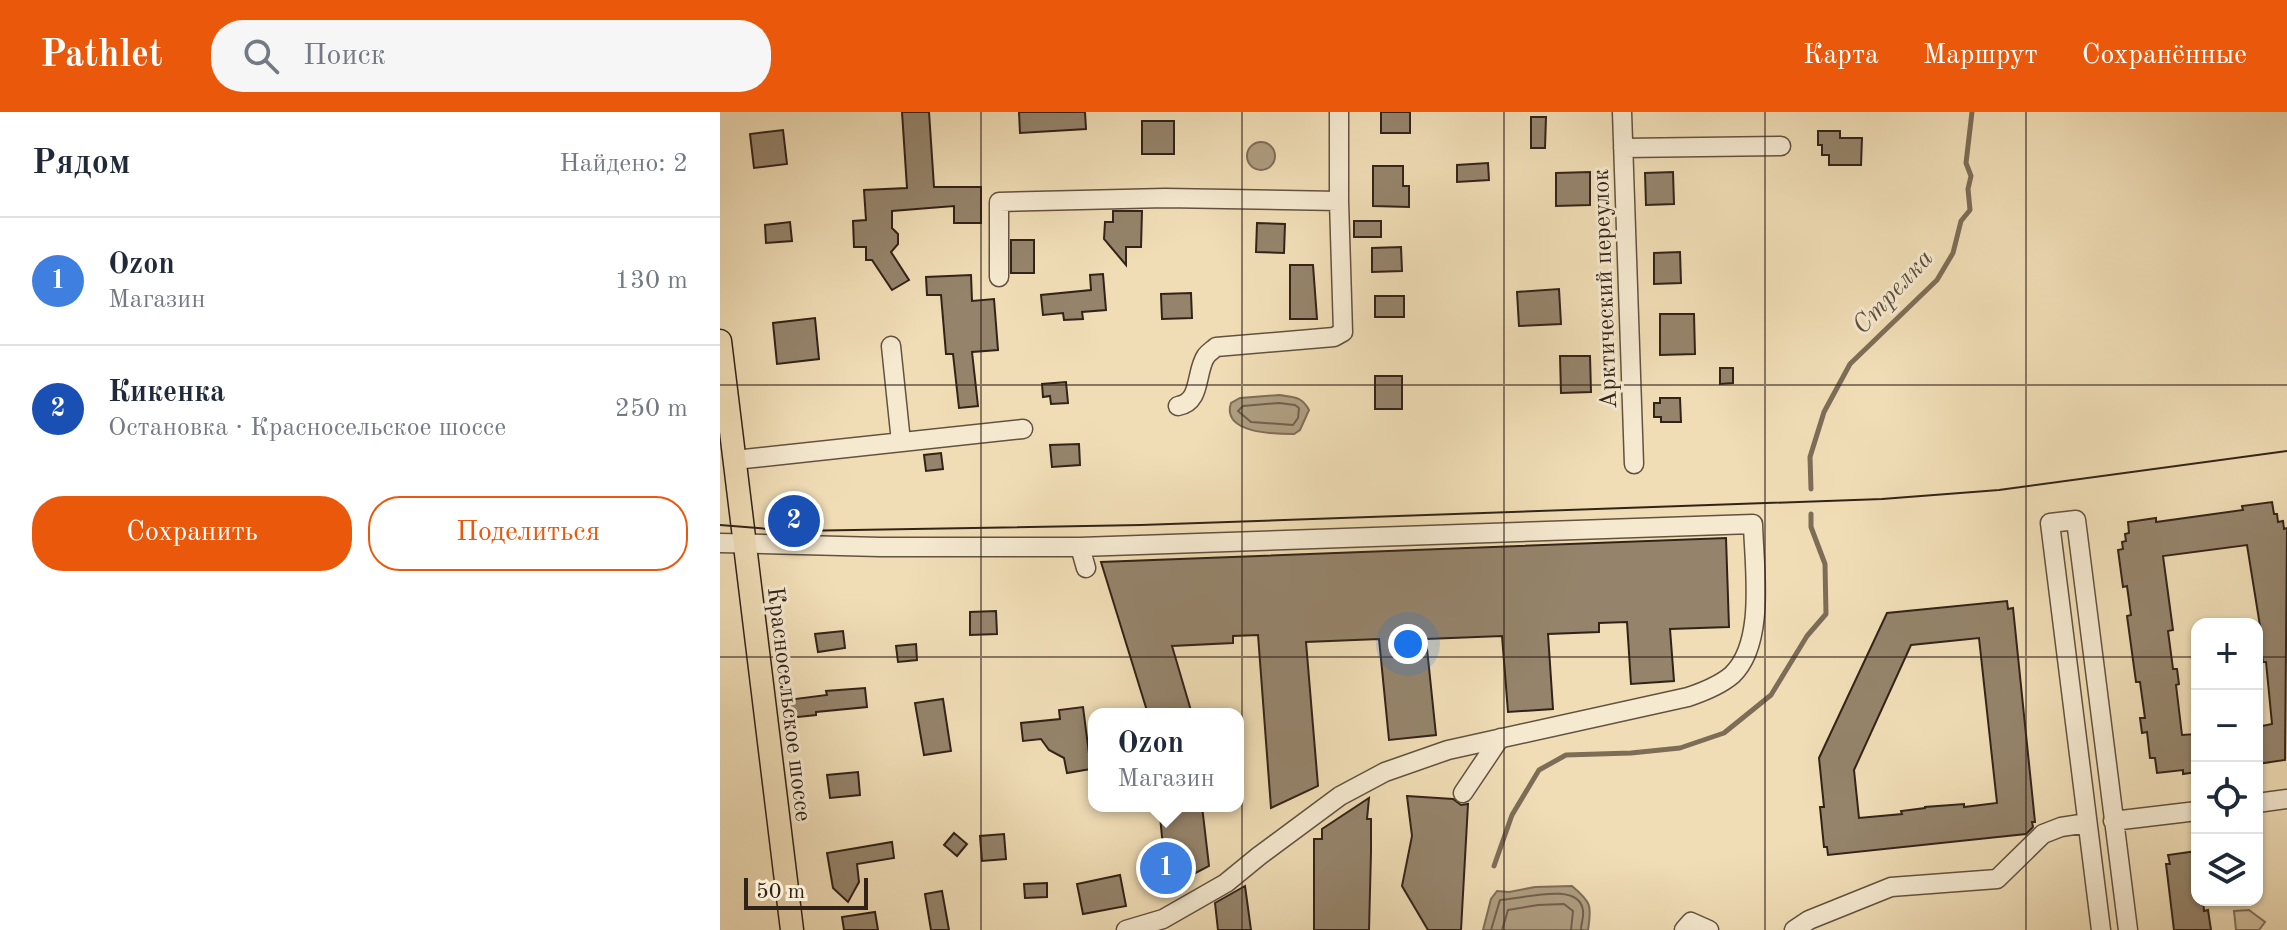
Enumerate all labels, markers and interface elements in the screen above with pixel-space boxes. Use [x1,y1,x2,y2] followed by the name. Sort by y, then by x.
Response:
[211,20,771,92] search box
[239,34,283,78] icon: search
[40,37,163,75] text: Pathlet
[303,41,386,71] text: Поиск
[1803,42,1879,70] text: Карта
[1923,42,2038,70] text: Маршрут
[2082,42,2247,70] text: Сохранённые
[32,147,131,181] text: Рядом
[559,151,688,177] text: Найдено: 2
[1590,168,1622,409] street label: Арктический переулок
[1848,245,1939,340] water label: Стрелка
[108,250,175,280] text: Ozon
[50,268,66,294] text: 1
[615,268,688,294] text: 130 m
[108,287,206,313] text: Магазин
[108,378,225,408] text: Кикенка
[50,396,66,422] text: 2
[615,396,688,422] text: 250 m
[108,415,506,441] text: Остановка · Красносельское шоссе
[768,491,820,551] pin: 2
[32,496,352,571] button: Сохранить
[368,496,688,571] button: Поделиться
[762,585,814,823] street label: Красносельское шоссе
[2191,618,2263,906] map controls
[2191,618,2263,690] button: +
[1388,624,1428,664] your location
[2191,690,2263,762] button: −
[1088,708,1244,812] popup
[1117,729,1184,759] text: Ozon
[2191,762,2263,834] button: locate
[1117,766,1215,792] text: Магазин
[2191,834,2263,906] button: layers
[1140,838,1192,898] pin: 1
[744,874,868,910] scale bar
[756,881,805,903] text: 50 m

